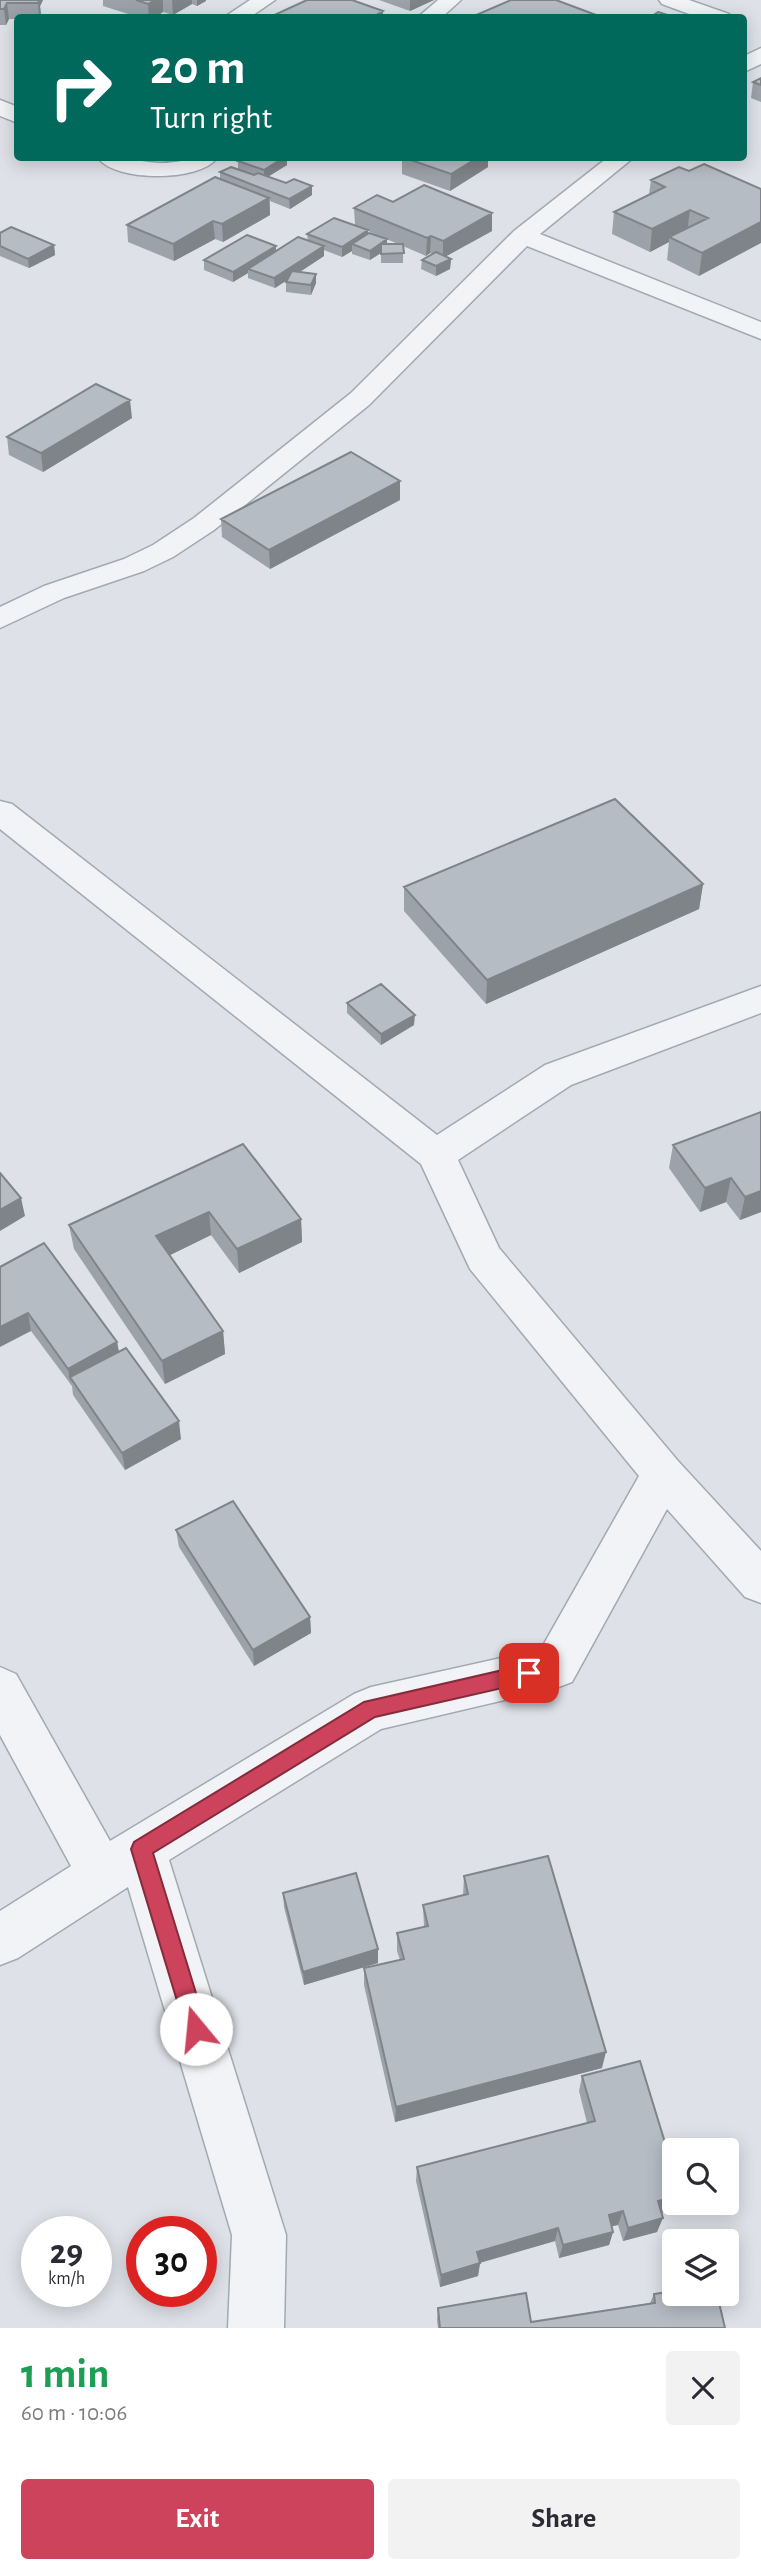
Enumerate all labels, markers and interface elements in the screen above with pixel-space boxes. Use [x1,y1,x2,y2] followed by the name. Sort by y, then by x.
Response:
[35,42,126,133] icon: right
[150,44,246,93] text: 20 m
[150,102,272,134] text: Turn right
[499,1643,559,1703] pin
[510,1654,548,1692] icon: arrive
[159,1992,233,2066] position arrow
[662,2138,739,2306] map controls
[662,2138,739,2215] button: search
[126,2216,217,2307] speed limit sign: 30
[662,2229,739,2306] button: layers
[50,2235,83,2270] text: 29
[48,2270,85,2288] text: km/h
[666,2351,740,2425] button: close
[21,2353,110,2395] text: 1 min
[21,2402,127,2425] text: 60 m · 10:06
[21,2479,374,2559] button: Exit
[388,2479,740,2559] button: Share

